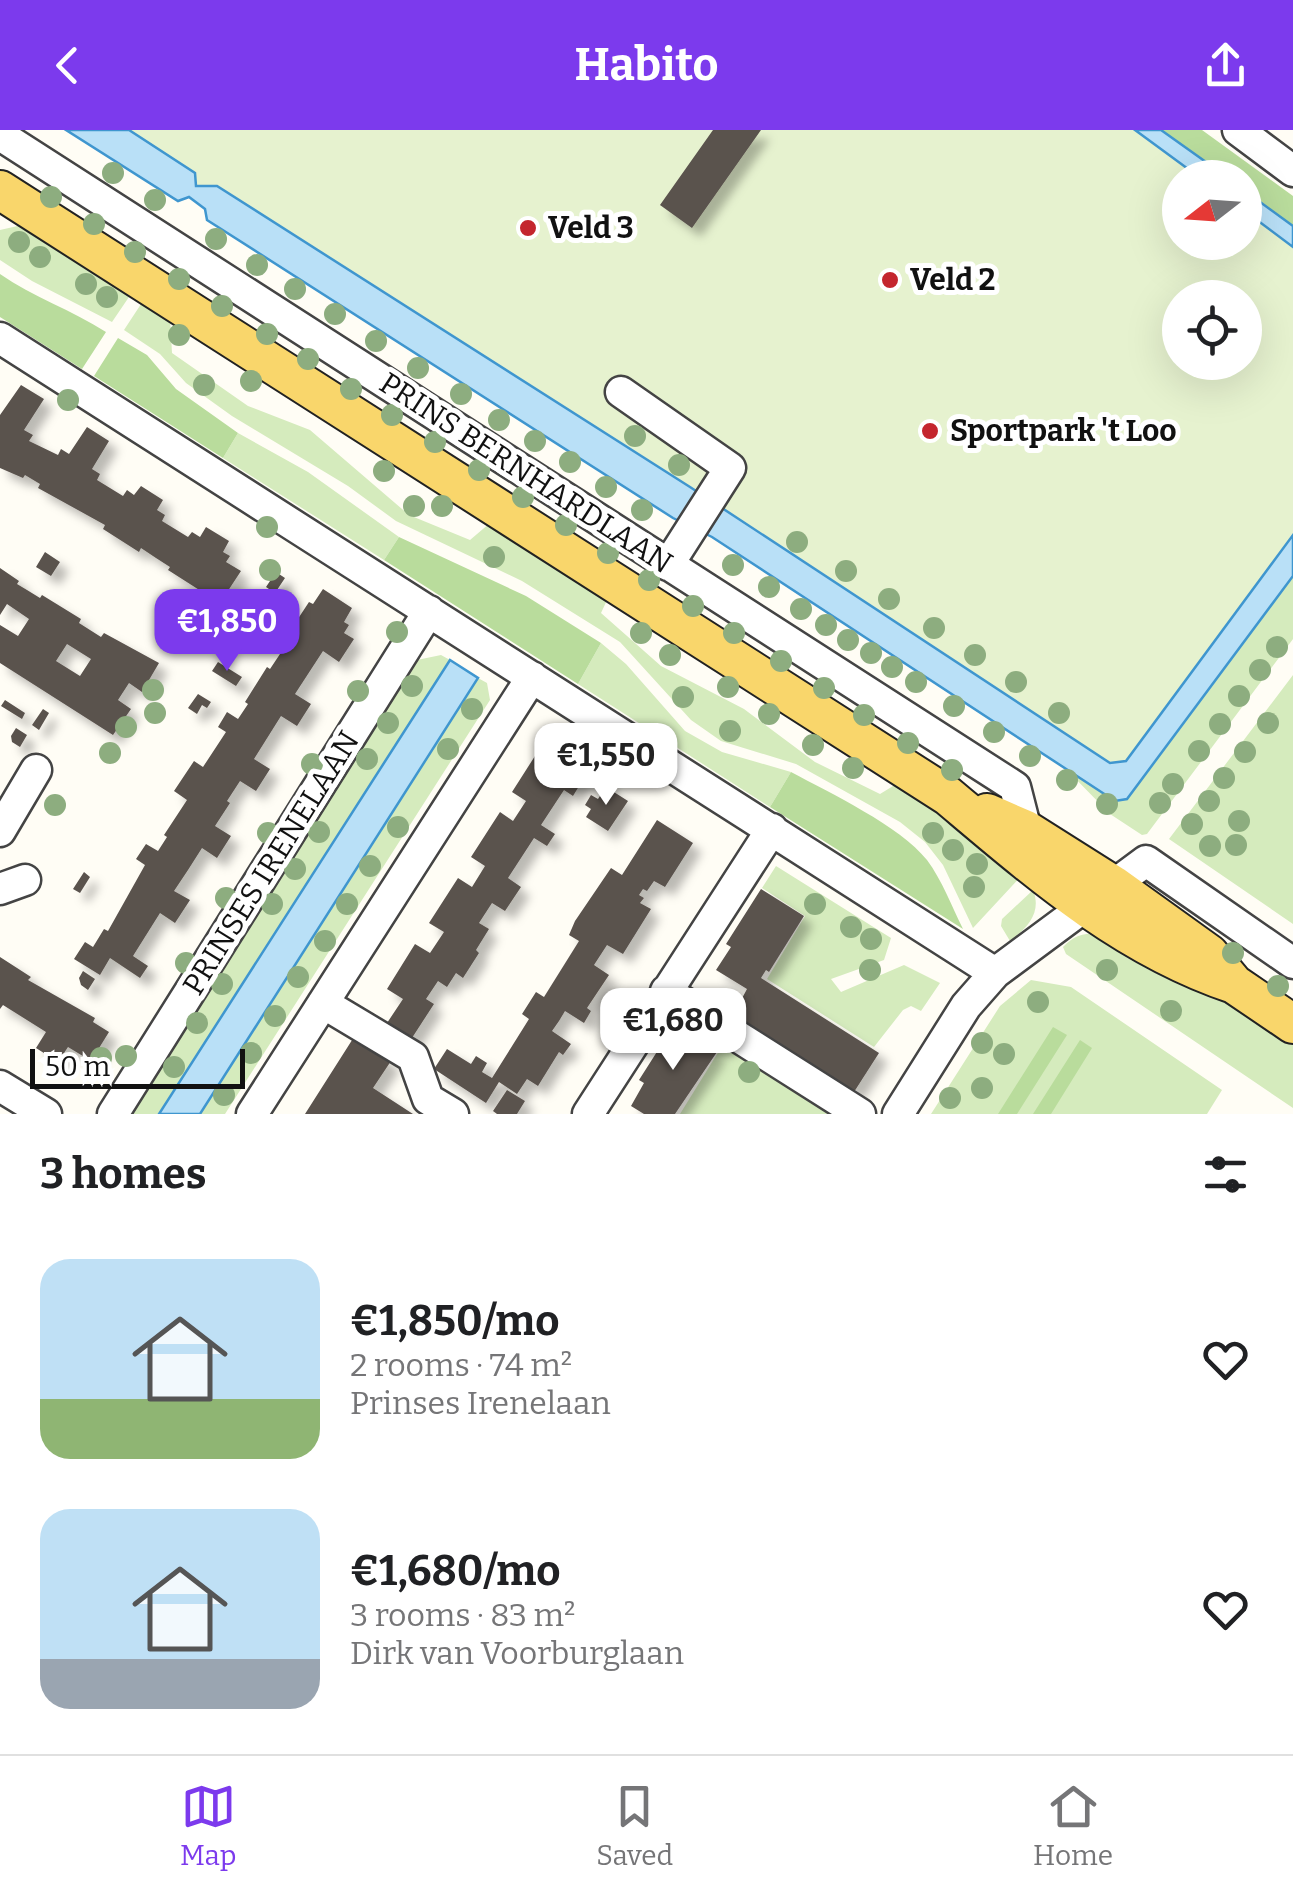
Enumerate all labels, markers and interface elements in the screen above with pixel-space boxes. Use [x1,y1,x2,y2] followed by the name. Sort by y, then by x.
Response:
[40,38,95,93] icon: back
[575,38,718,92] text: Habito
[1198,38,1253,93] icon: share
[1162,160,1262,260] north arrow
[1162,160,1262,380] map controls
[548,210,634,246] place label: Veld 3
[517,217,539,239] marker: Veld 3
[910,262,995,298] place label: Veld 2
[879,269,901,291] marker: Veld 2
[1162,280,1262,380] button: locate
[373,365,679,581] street label: PRINS BERNHARDLAAN
[950,413,1177,449] place label: Sportpark 't Loo
[919,420,941,442] marker: Sportpark 't Loo
[146,589,308,674] pin: €1,850
[176,602,278,640] text: €1,850
[525,723,687,808] pin: €1,550
[175,725,367,1001] street label: PRINSES IRENELAAN
[556,736,656,774] text: €1,550
[592,988,754,1073] pin: €1,680
[622,1001,724,1039] text: €1,680
[30,1044,245,1088] scale bar
[45,1050,110,1083] text: 50 m
[1198,1147,1253,1202] icon: filters
[40,1149,206,1199] text: 3 homes
[350,1296,560,1346] text: €1,850/mo
[120,1299,240,1419] icon: home
[1198,1332,1253,1387] icon: heart
[350,1346,572,1384] text: 2 rooms · 74 m²
[350,1384,611,1422] text: Prinses Irenelaan
[350,1546,560,1596] text: €1,680/mo
[120,1549,240,1669] icon: home
[1198,1582,1253,1637] icon: heart
[350,1596,575,1634] text: 3 rooms · 83 m²
[350,1634,684,1672] text: Dirk van Voorburglaan
[180,1779,236,1872] tab: Map
[596,1779,673,1872] tab: Saved
[1033,1779,1113,1872] tab: Home

